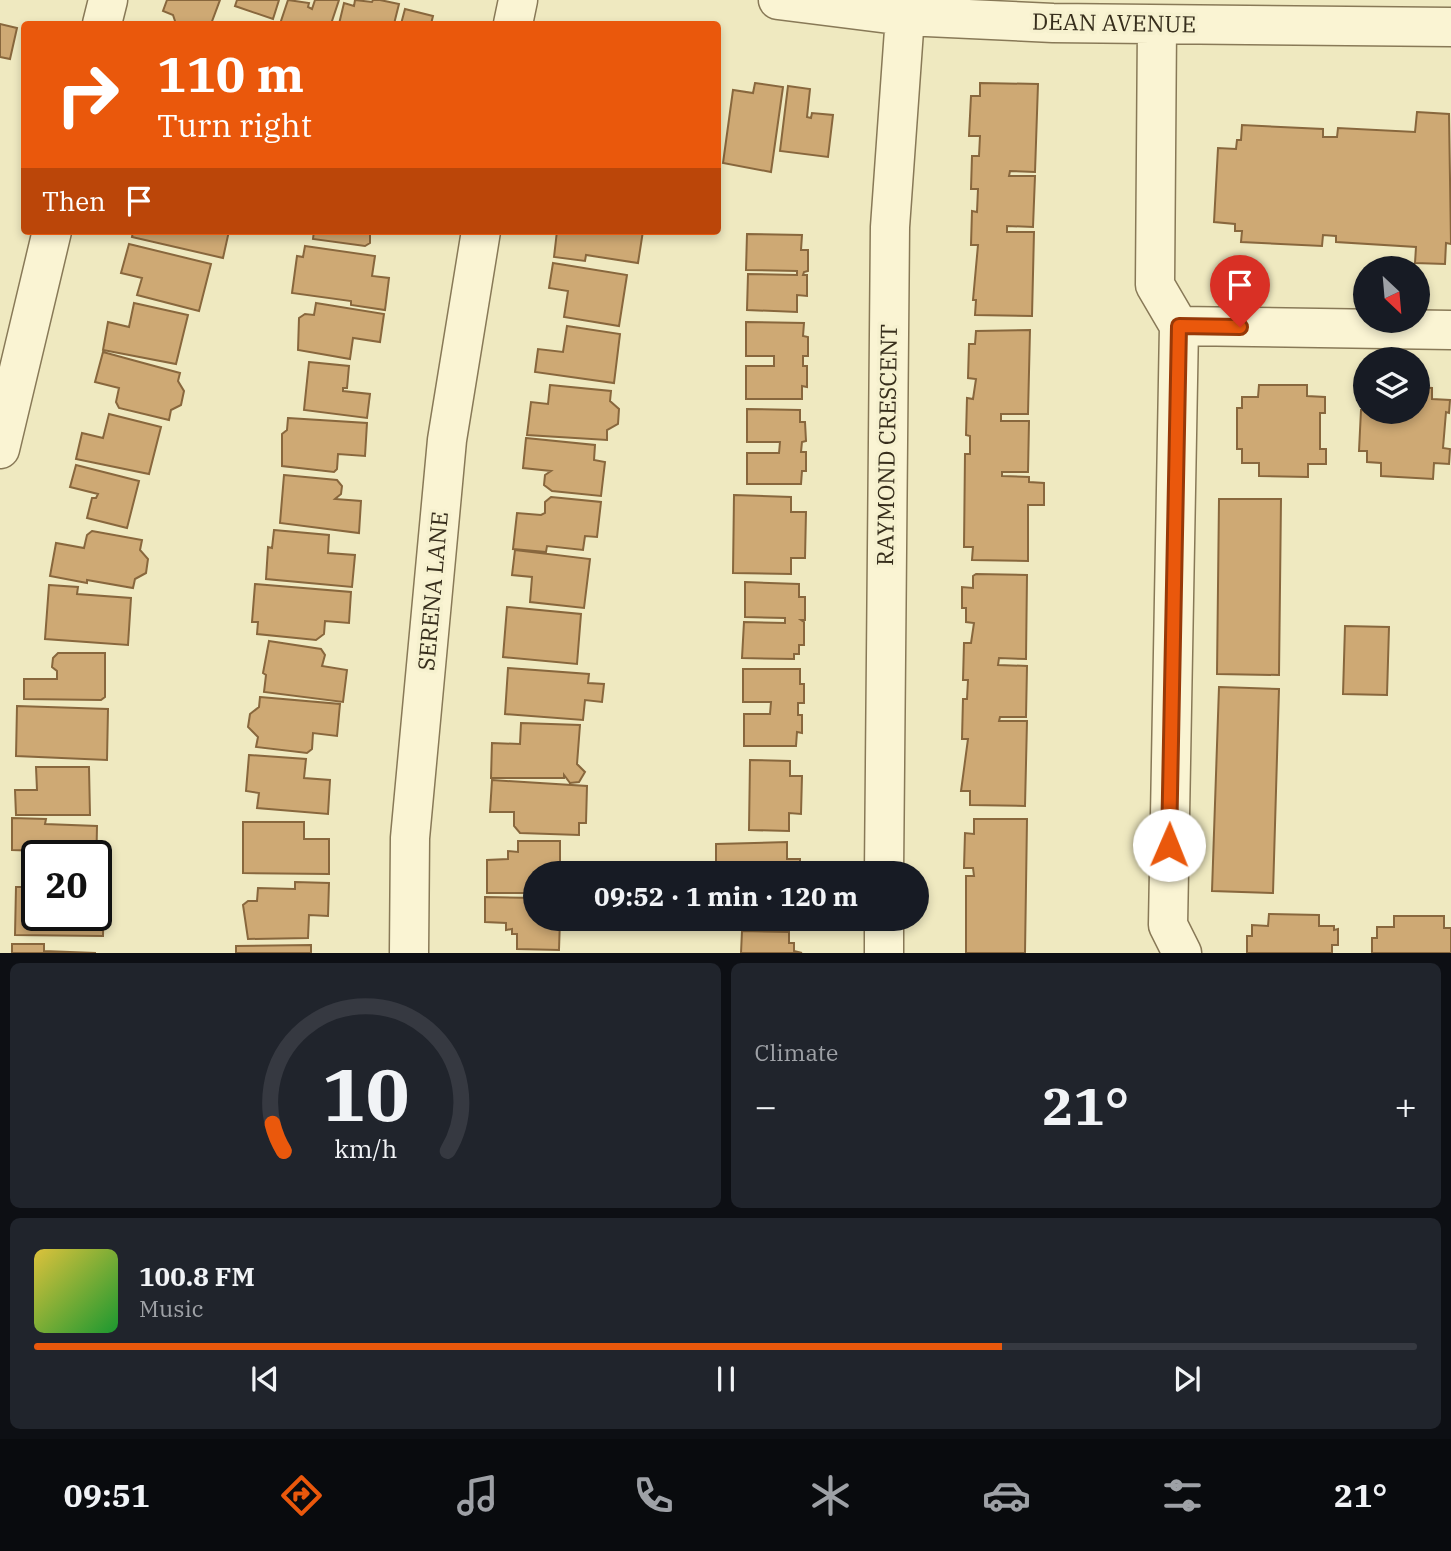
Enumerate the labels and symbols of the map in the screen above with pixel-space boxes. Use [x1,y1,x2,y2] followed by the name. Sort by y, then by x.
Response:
[1032,6,1196,38] street label: DEAN AVENUE
[1210,255,1270,327] pin
[1353,256,1430,332] north arrow
[869,324,903,566] street label: RAYMOND CRESCENT
[410,510,454,672] street label: SERENA LANE
[1132,808,1206,882] position arrow
[21,840,112,931] speed limit sign: 20

